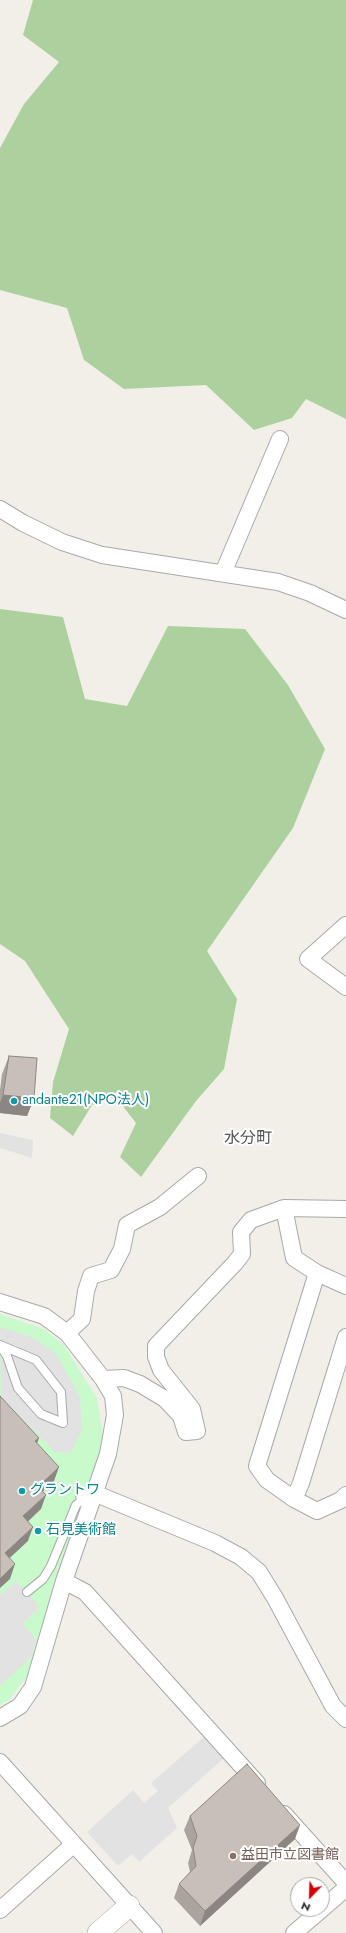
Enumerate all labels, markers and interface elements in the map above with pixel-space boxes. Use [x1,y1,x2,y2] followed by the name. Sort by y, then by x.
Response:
[22,1093,149,1109] place label: andante21(NPO法人)
[9,1096,19,1106] marker: andante21(NPO法人)
[224,1129,272,1149] district label: 水分町
[30,1483,100,1499] place label: グラントワ
[17,1486,27,1496] marker: グラントワ
[46,1523,116,1539] place label: 石見美術館
[33,1526,43,1536] marker: 石見美術館
[241,1848,339,1864] place label: 益田市立図書館
[228,1851,238,1861] marker: 益田市立図書館
[290,1877,330,1917] north arrow
[299,1898,313,1916] text: N

